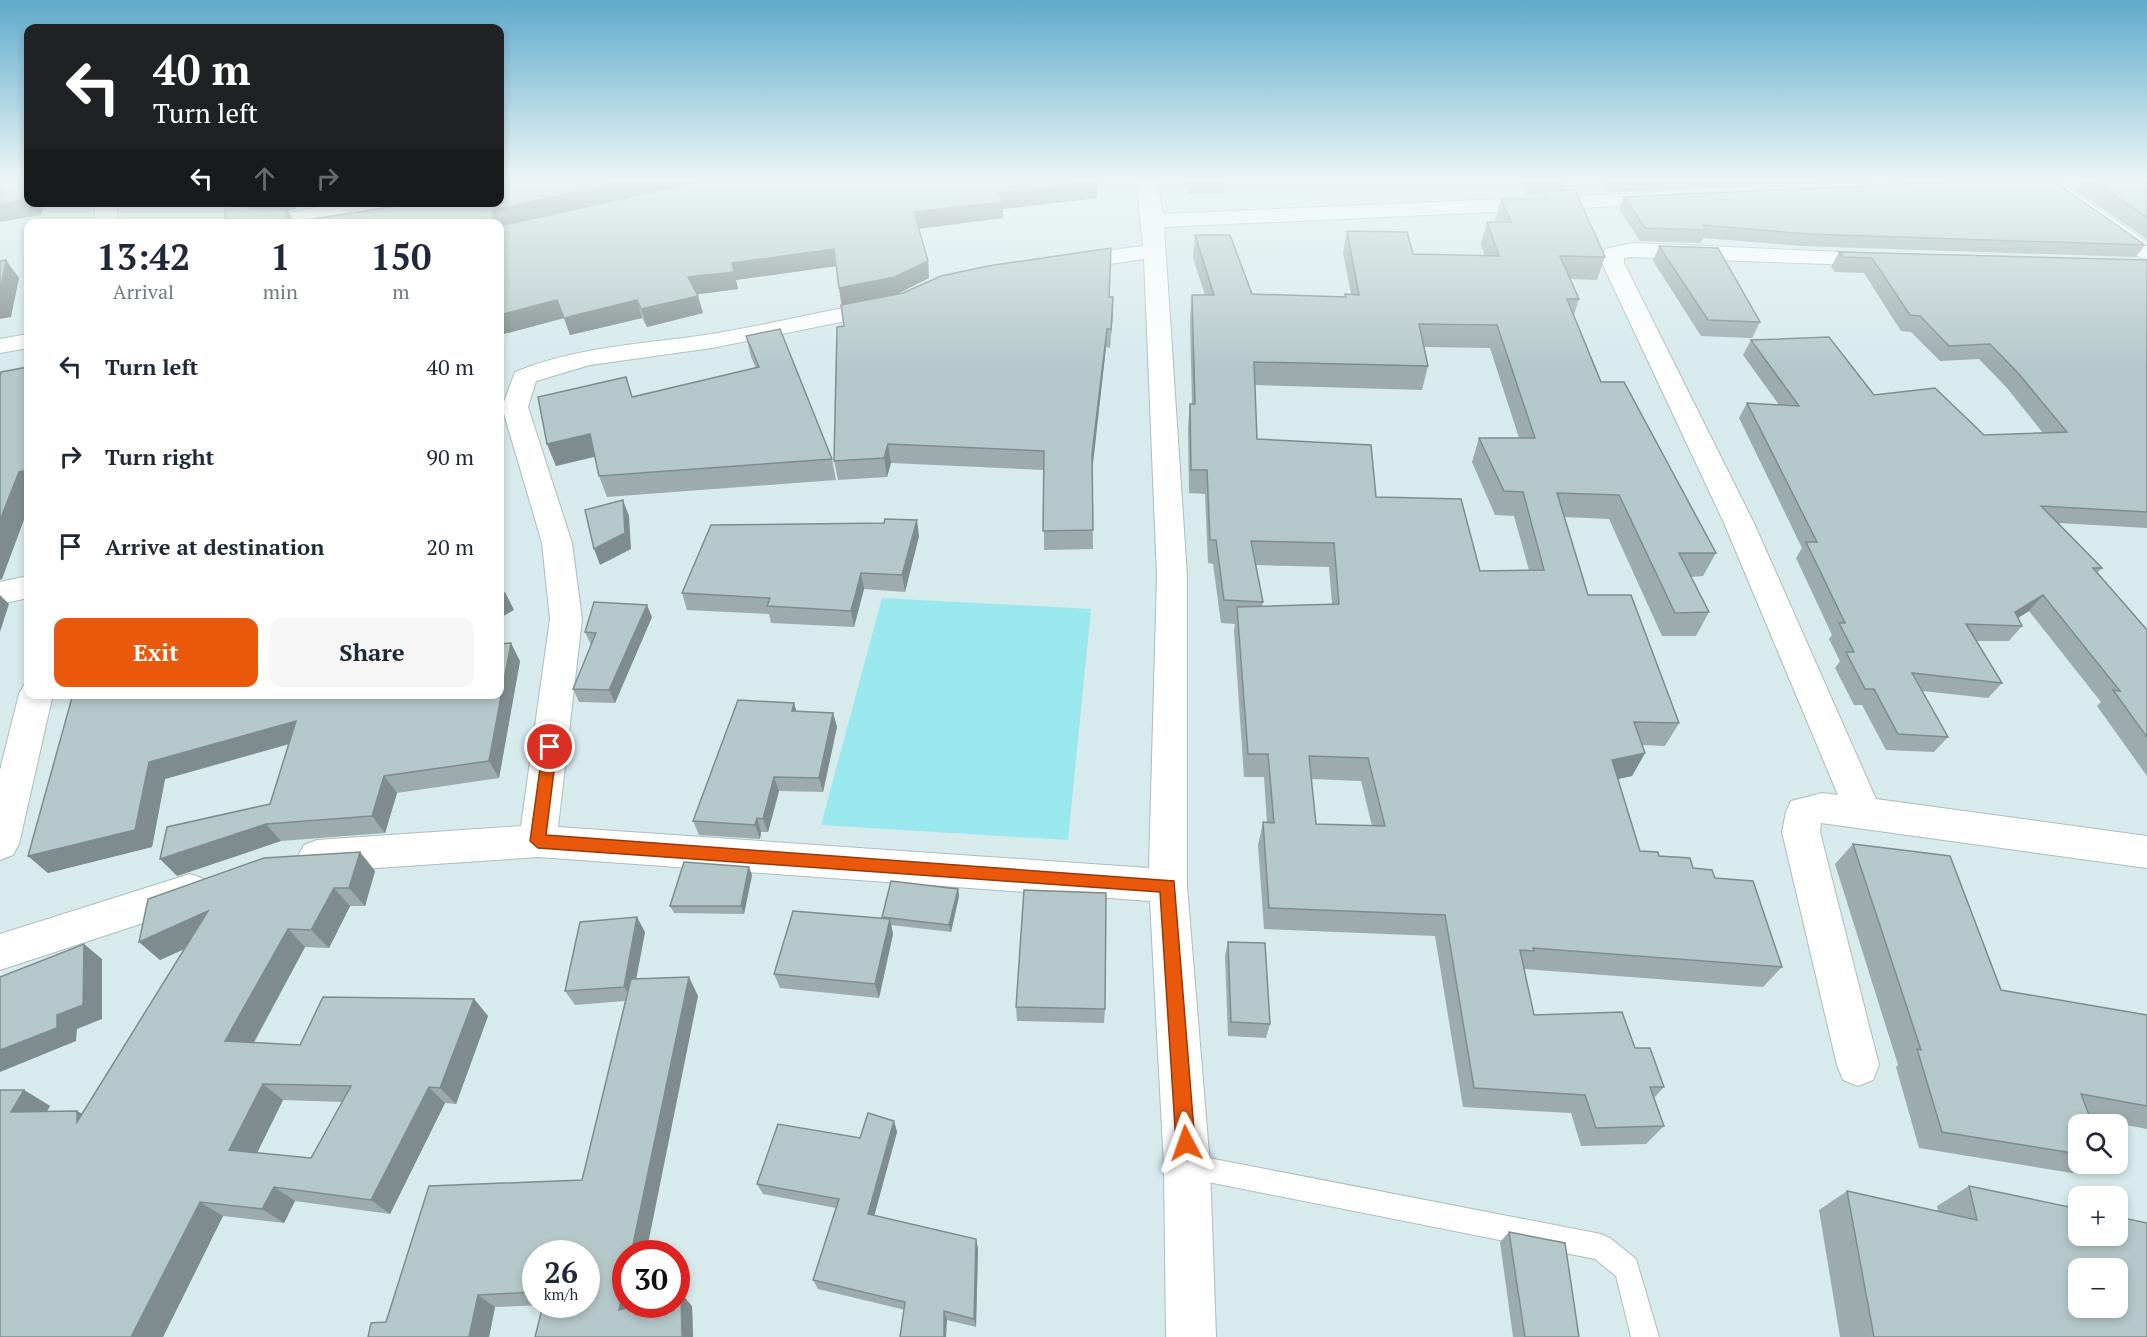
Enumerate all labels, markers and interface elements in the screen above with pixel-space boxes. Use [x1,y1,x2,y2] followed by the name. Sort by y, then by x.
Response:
[153,41,251,97] text: 40 m
[54,48,132,126] icon: left
[153,95,258,131] text: Turn left
[185,162,218,195] icon: left
[248,162,281,195] icon: ahead
[311,162,344,195] icon: right
[97,233,190,280] text: 13:42
[270,233,291,280] text: 1
[370,233,431,280] text: 150
[113,278,174,305] text: Arrival
[263,278,298,305] text: min
[392,278,410,305] text: m
[54,350,87,383] icon: left
[105,352,198,381] text: Turn left
[426,352,474,381] text: 40 m
[54,440,87,473] icon: right
[105,442,214,471] text: Turn right
[426,442,474,471] text: 90 m
[54,530,87,563] icon: arrive
[105,532,324,561] text: Arrive at destination
[426,532,474,561] text: 20 m
[54,618,258,687] button: Exit
[270,618,474,687] button: Share
[524,721,575,772] pin
[533,730,566,763] icon: arrive
[1154,1111,1218,1175] position arrow
[2068,1114,2128,1318] map controls
[2068,1114,2128,1174] button: search
[2068,1186,2128,1246] button: +
[612,1240,690,1318] speed limit sign: 30
[544,1252,578,1292] text: 26
[2068,1258,2128,1318] button: −
[544,1284,578,1304] text: km/h

